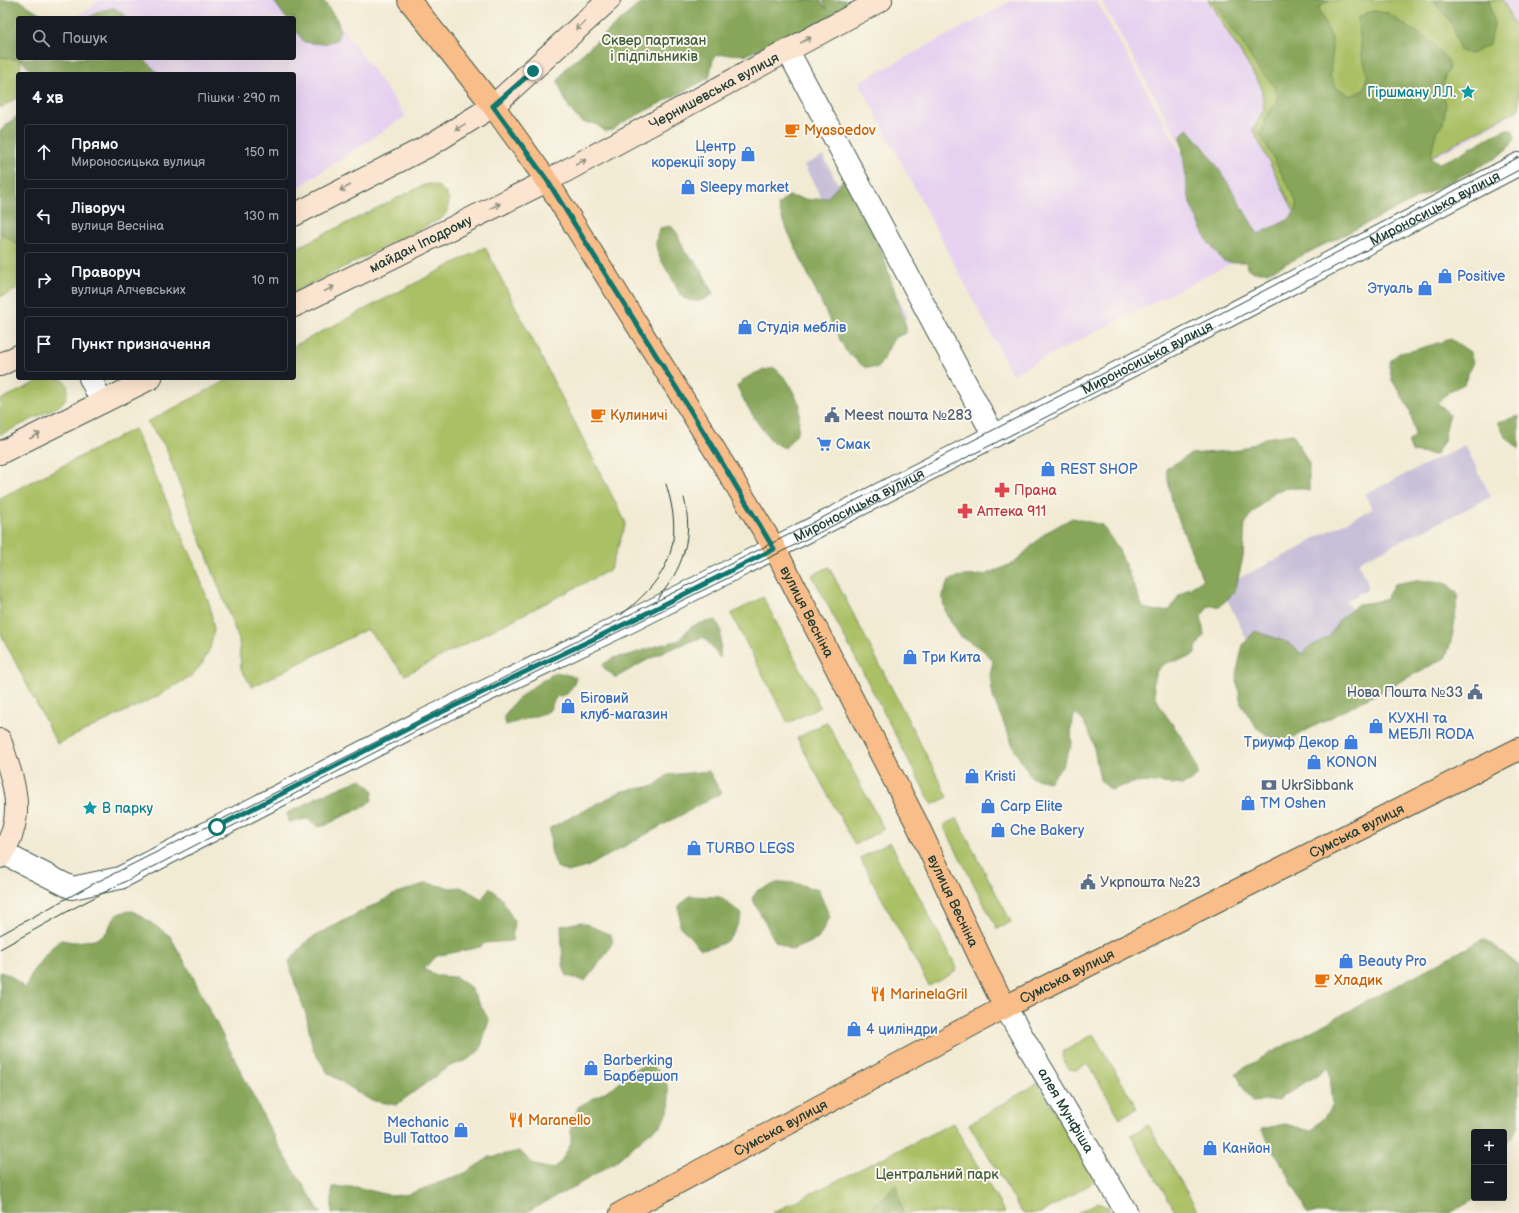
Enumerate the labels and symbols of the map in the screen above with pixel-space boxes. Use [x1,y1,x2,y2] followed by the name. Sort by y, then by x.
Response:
[575,22,585,31] one-way arrow
[602,32,706,65] park label: Сквер партизан і підпільників
[800,36,812,44] one-way arrow
[646,48,782,133] street label: Чернишевська вулиця
[524,62,542,80] route end
[1459,83,1477,101] place icon: Гіршману Л.Л.
[1367,84,1456,101] place label: Гіршману Л.Л.
[783,121,801,139] cafe icon: Myasoedov
[804,122,876,139] place label: Myasoedov
[454,123,466,131] one-way arrow
[651,138,737,171] place label: Центр корекції зору
[739,145,757,163] shop icon: Центр корекції зору
[575,158,587,165] one-way arrow
[1367,167,1503,249] street label: Мироносицька вулиця
[679,178,697,196] shop icon: Sleepy market
[700,179,790,196] place label: Sleepy market
[340,185,352,192] one-way arrow
[489,201,501,209] one-way arrow
[366,211,475,276] street label: майдан Іподрому
[1436,267,1454,285] shop icon: Positive
[1457,268,1505,285] place label: Positive
[1416,279,1434,297] shop icon: Этуаль
[1367,280,1413,297] place label: Этуаль
[323,284,335,292] one-way arrow
[1079,317,1216,398] street label: Мироносицька вулиця
[736,318,754,336] shop icon: Студія меблів
[757,319,847,336] place label: Студія меблів
[589,406,607,424] cafe icon: Кулиничі
[823,406,841,424] public building icon: Meest пошта №283
[610,407,668,424] place label: Кулиничі
[844,407,972,424] place label: Meest пошта №283
[29,432,41,439] one-way arrow
[815,435,833,453] supermarket icon: Смак
[836,436,871,453] place label: Смак
[1039,460,1057,478] shop icon: REST SHOP
[1060,461,1138,478] place label: REST SHOP
[790,464,927,546] street label: Мироносицька вулиця
[993,481,1011,499] pharmacy icon: Прана
[1014,482,1058,499] place label: Прана
[956,502,974,520] pharmacy icon: Аптека 911
[976,503,1046,520] place label: Аптека 911
[777,563,838,661] street label: вулиця Весніна
[901,648,919,666] shop icon: Три Кита
[922,649,982,666] place label: Три Кита
[1466,683,1484,701] public building icon: Нова Пошта №33
[1347,684,1463,701] place label: Нова Пошта №33
[580,690,668,723] place label: Біговий клуб-магазин
[559,697,577,715] shop icon: Біговий клуб-магазин
[1388,710,1475,743] place label: КУХНІ та МЕБЛІ RODA
[1367,717,1385,735] shop icon: КУХНІ та МЕБЛІ RODA
[1342,733,1360,751] shop icon: Триумф Декор
[1244,734,1339,751] place label: Триумф Декор
[1305,753,1323,771] shop icon: KONON
[1326,754,1377,771] place label: KONON
[963,767,981,785] shop icon: Kristi
[984,768,1016,785] place label: Kristi
[1260,776,1278,794] bank icon: UkrSibbank
[1281,777,1353,794] place label: UkrSibbank
[1239,794,1257,812] shop icon: TM Oshen
[1260,795,1326,812] place label: TM Oshen
[979,797,997,815] shop icon: Carp Elite
[1000,798,1063,815] place label: Carp Elite
[81,799,99,817] place icon: В парку
[102,800,153,817] place label: В парку
[1306,800,1407,861] street label: Сумська вулиця
[208,818,226,836] route start
[989,821,1007,839] shop icon: Che Bakery
[1010,822,1085,839] place label: Che Bakery
[685,839,703,857] shop icon: TURBO LEGS
[706,840,795,857] place label: TURBO LEGS
[924,852,983,951] street label: вулиця Весніна
[1079,873,1097,891] public building icon: Укрпошта №23
[1100,874,1201,891] place label: Укрпошта №23
[1017,945,1117,1007] street label: Сумська вулиця
[1337,952,1355,970] shop icon: Beauty Pro
[1358,953,1427,970] place label: Beauty Pro
[1313,971,1331,989] cafe icon: Хладик
[1334,972,1383,989] place label: Хладик
[869,985,887,1003] restaurant icon: MarinelaGril
[890,986,967,1003] place label: MarinelaGril
[845,1020,863,1038] shop icon: 4 циліндри
[866,1021,938,1038] place label: 4 циліндри
[603,1052,678,1085] place label: Barberking Барбершоп
[582,1059,600,1077] shop icon: Barberking Барбершоп
[1034,1065,1098,1156] street label: алея Мунфіша
[731,1095,830,1159] street label: Сумська вулиця
[507,1111,525,1129] restaurant icon: Maranello
[528,1112,591,1129] place label: Maranello
[383,1114,449,1147] place label: Mechanic Bull Tattoo
[452,1121,470,1139] shop icon: Mechanic Bull Tattoo
[1201,1139,1219,1157] shop icon: Канйон
[1222,1140,1270,1157] place label: Канйон
[875,1166,999,1183] park label: Центральний парк

